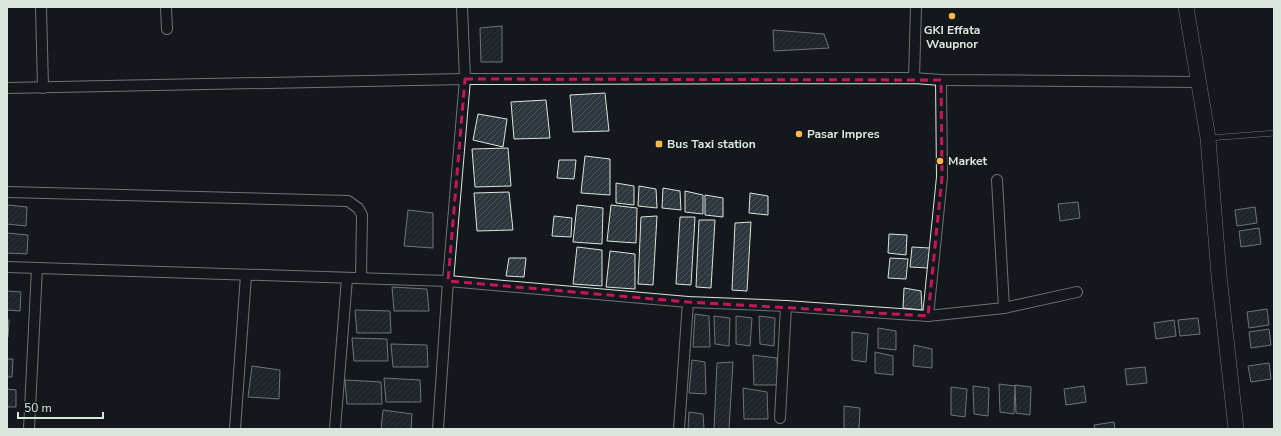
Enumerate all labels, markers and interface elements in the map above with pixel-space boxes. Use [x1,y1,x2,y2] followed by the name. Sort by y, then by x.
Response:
[947,11,957,21] marker: GKI Effata Waupnor
[924,22,980,52] place label: GKI Effata Waupnor
[807,126,880,142] place label: Pasar Impres
[794,129,804,139] marker: Pasar Impres
[667,136,756,152] place label: Bus Taxi station
[654,139,664,149] marker: Bus Taxi station
[948,153,987,169] place label: Market
[935,156,945,166] marker: Market
[18,394,103,420] scale bar
[24,400,52,416] text: 50 m

